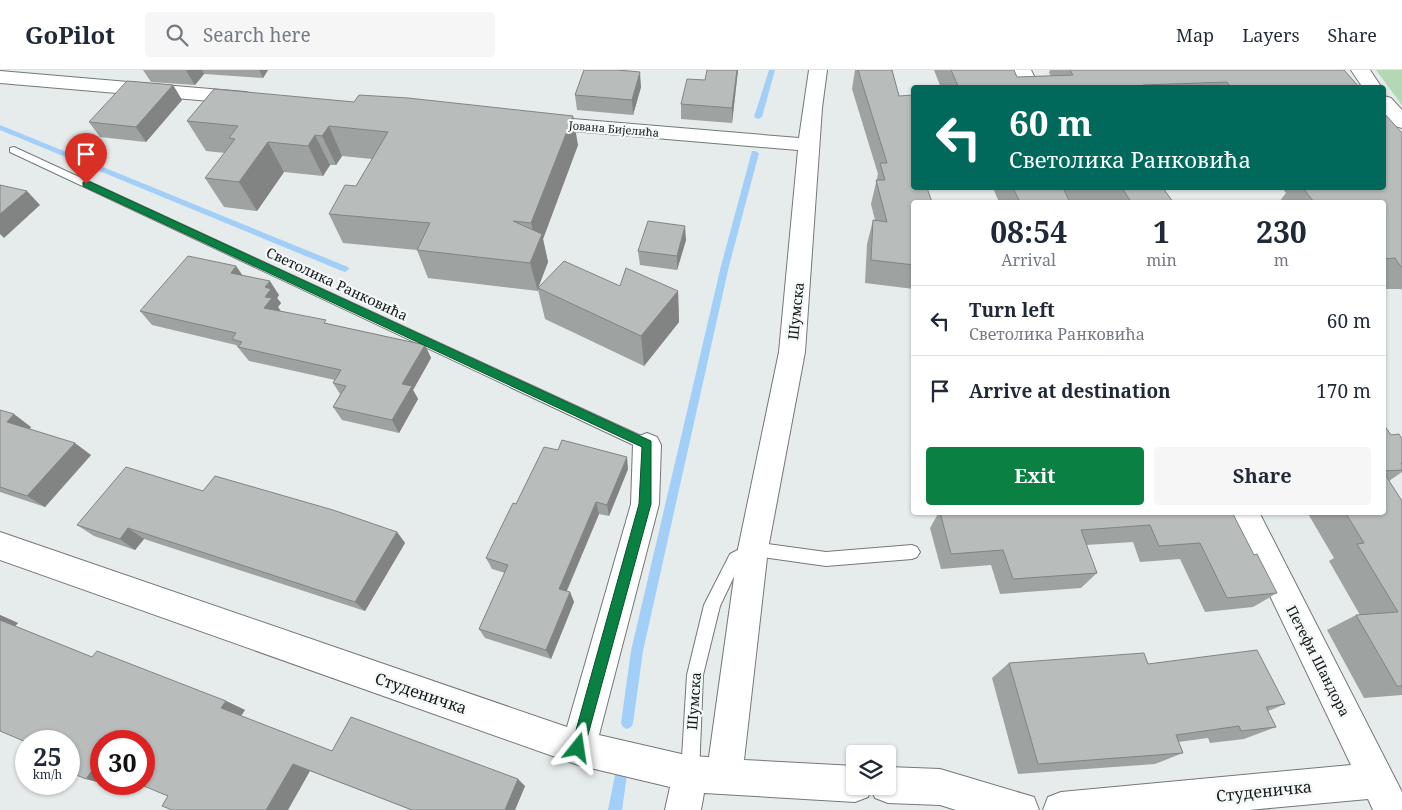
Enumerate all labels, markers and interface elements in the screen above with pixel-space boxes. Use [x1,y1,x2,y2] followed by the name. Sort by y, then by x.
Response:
[145,12,495,57] search box
[25,18,115,51] text: GoPilot
[163,21,191,49] icon: search
[203,22,311,48] text: Search here
[1176,23,1214,47] text: Map
[1242,23,1300,47] text: Layers
[1328,23,1377,47] text: Share
[1009,99,1092,146] text: 60 m
[926,105,991,170] icon: left
[567,117,660,140] street label: Јована Бијелића
[65,133,107,184] pin
[72,140,100,168] icon: arrive
[1009,144,1251,174] text: Светолика Ранковића
[990,211,1067,252] text: 08:54
[1153,211,1170,252] text: 1
[1256,211,1307,252] text: 230
[263,242,411,325] street label: Светолика Ранковића
[1001,249,1056,271] text: Arrival
[1146,249,1177,271] text: min
[1274,249,1289,271] text: m
[783,281,808,341] street label: Шумска
[969,297,1055,323] text: Turn left
[926,307,954,335] icon: left
[1327,308,1371,334] text: 60 m
[969,323,1145,345] text: Светолика Ранковића
[926,377,954,405] icon: arrive
[969,378,1171,404] text: Arrive at destination
[1316,378,1371,404] text: 170 m
[926,447,1144,505] button: Exit
[1154,447,1371,505] button: Share
[1282,602,1355,720] street label: Петефи Шандора
[372,667,470,719] street label: Студеничка
[682,672,705,730] street label: Шумска
[551,721,603,773] position arrow
[90,730,155,795] speed limit sign: 30
[33,739,62,773] text: 25
[846,745,896,795] map controls
[846,745,896,795] button: layers
[33,766,62,783] text: km/h
[1215,775,1313,807] street label: Студеничка

